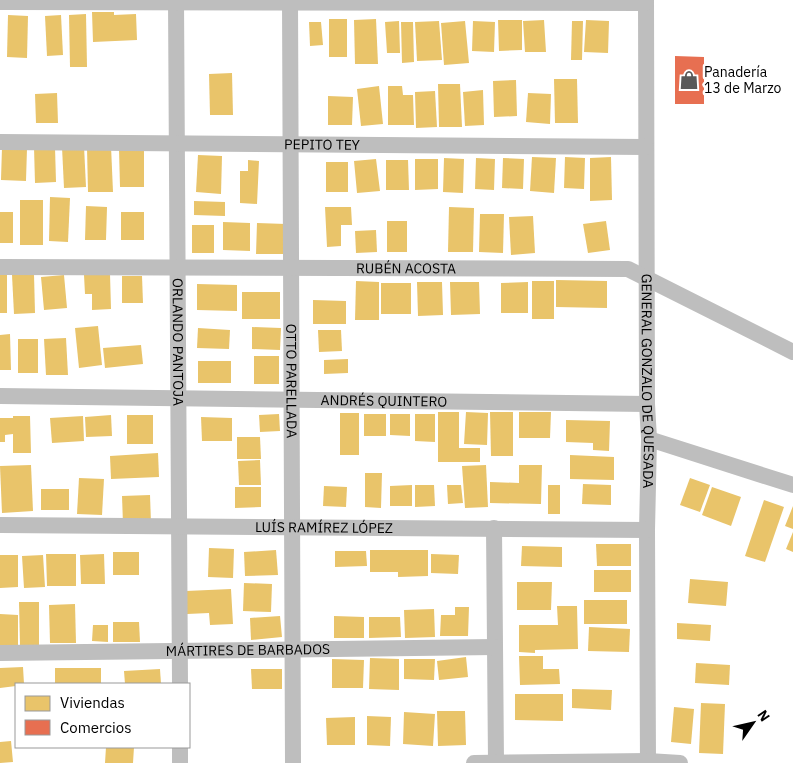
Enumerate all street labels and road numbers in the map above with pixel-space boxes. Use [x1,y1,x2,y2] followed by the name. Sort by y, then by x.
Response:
[284,135,361,154] street label: PEPITO TEY
[356,258,456,277] street label: RUBÉN ACOSTA
[638,274,658,488] street label: GENERAL GONZALO DE QUESADA
[169,278,187,406] street label: ORLANDO PANTOJA
[282,324,301,438] street label: OTTO PARELLADA
[320,390,448,411] street label: ANDRÉS QUINTERO
[255,517,393,537] street label: LUÍS RAMÍREZ LÓPEZ
[166,640,330,660] street label: MÁRTIRES DE BARBADOS

